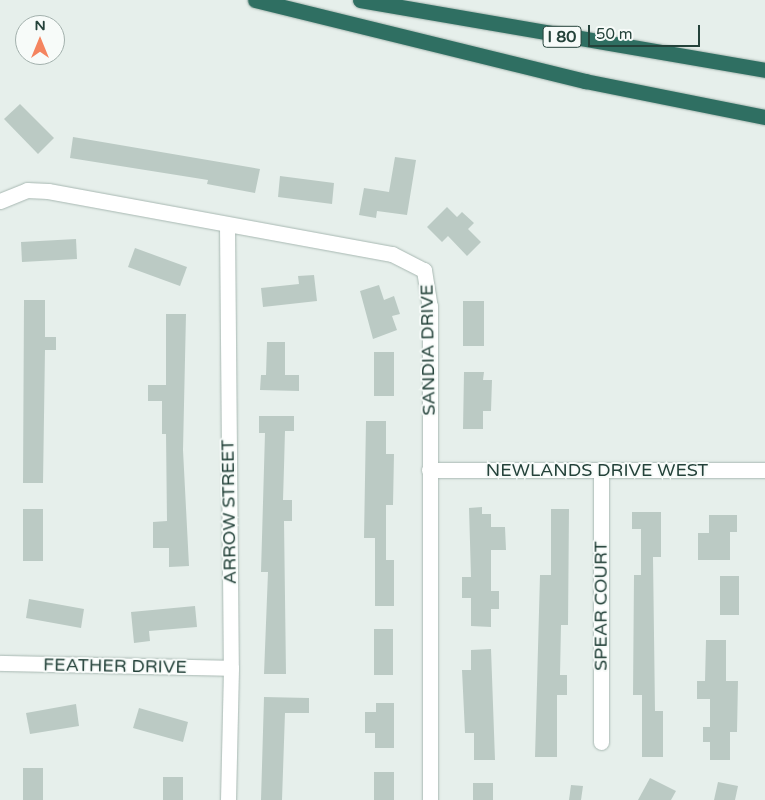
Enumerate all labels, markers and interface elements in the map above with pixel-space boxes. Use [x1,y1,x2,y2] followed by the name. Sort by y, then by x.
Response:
[15,15,65,65] north arrow
[590,15,702,47] scale bar
[34,17,46,34] text: N
[542,24,582,51] road number: I 80
[596,25,633,43] text: 50 m
[416,284,440,416] street label: SANDIA DRIVE
[217,439,241,585] street label: ARROW STREET
[486,459,708,481] street label: NEWLANDS DRIVE WEST
[590,541,612,671] street label: SPEAR COURT
[43,654,187,678] street label: FEATHER DRIVE

